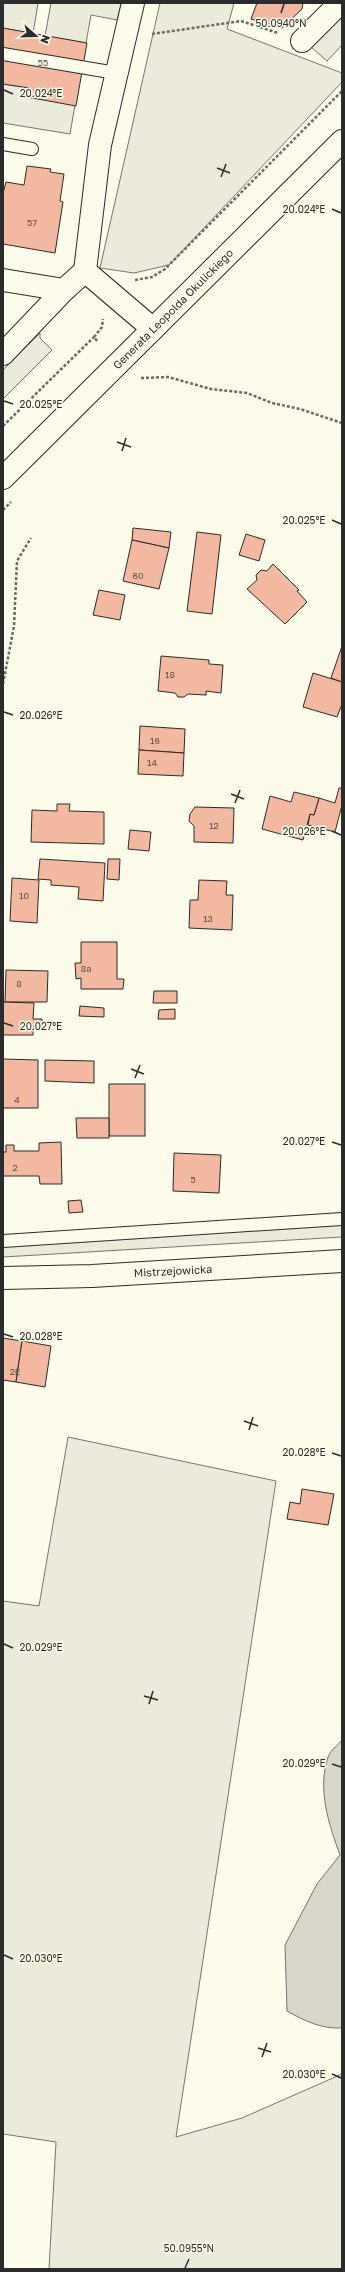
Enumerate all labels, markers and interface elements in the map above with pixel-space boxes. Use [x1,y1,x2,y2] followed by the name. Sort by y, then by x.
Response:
[16,16,56,56] north arrow
[255,17,307,29] text: 50.0940°N
[38,33,53,46] text: N
[38,57,48,68] house number: 55
[20,87,62,99] text: 20.024°E
[283,203,325,215] text: 20.024°E
[27,217,37,228] house number: 57
[110,246,236,371] street label: Generała Leopolda Okulickiego
[20,398,62,410] text: 20.025°E
[283,514,325,526] text: 20.025°E
[132,570,144,581] house number: 60
[165,669,175,680] house number: 18
[19,709,63,721] text: 20.026°E
[150,735,160,746] house number: 16
[147,757,157,768] house number: 14
[209,820,219,831] house number: 12
[282,825,326,837] text: 20.026°E
[19,890,29,901] house number: 10
[203,913,213,924] house number: 13
[81,963,91,974] house number: 8a
[16,978,22,989] house number: 8
[20,1020,62,1032] text: 20.027°E
[14,1094,20,1105] house number: 4
[283,1135,325,1147] text: 20.027°E
[12,1162,18,1173] house number: 2
[190,1174,196,1185] house number: 5
[133,1262,213,1279] street label: Mistrzejowicka
[19,1330,63,1342] text: 20.028°E
[10,1366,20,1377] house number: 2E
[282,1446,326,1458] text: 20.028°E
[19,1641,63,1653] text: 20.029°E
[282,1757,326,1769] text: 20.029°E
[19,1952,63,1964] text: 20.030°E
[282,2068,326,2080] text: 20.030°E
[164,2242,214,2254] text: 50.0955°N

